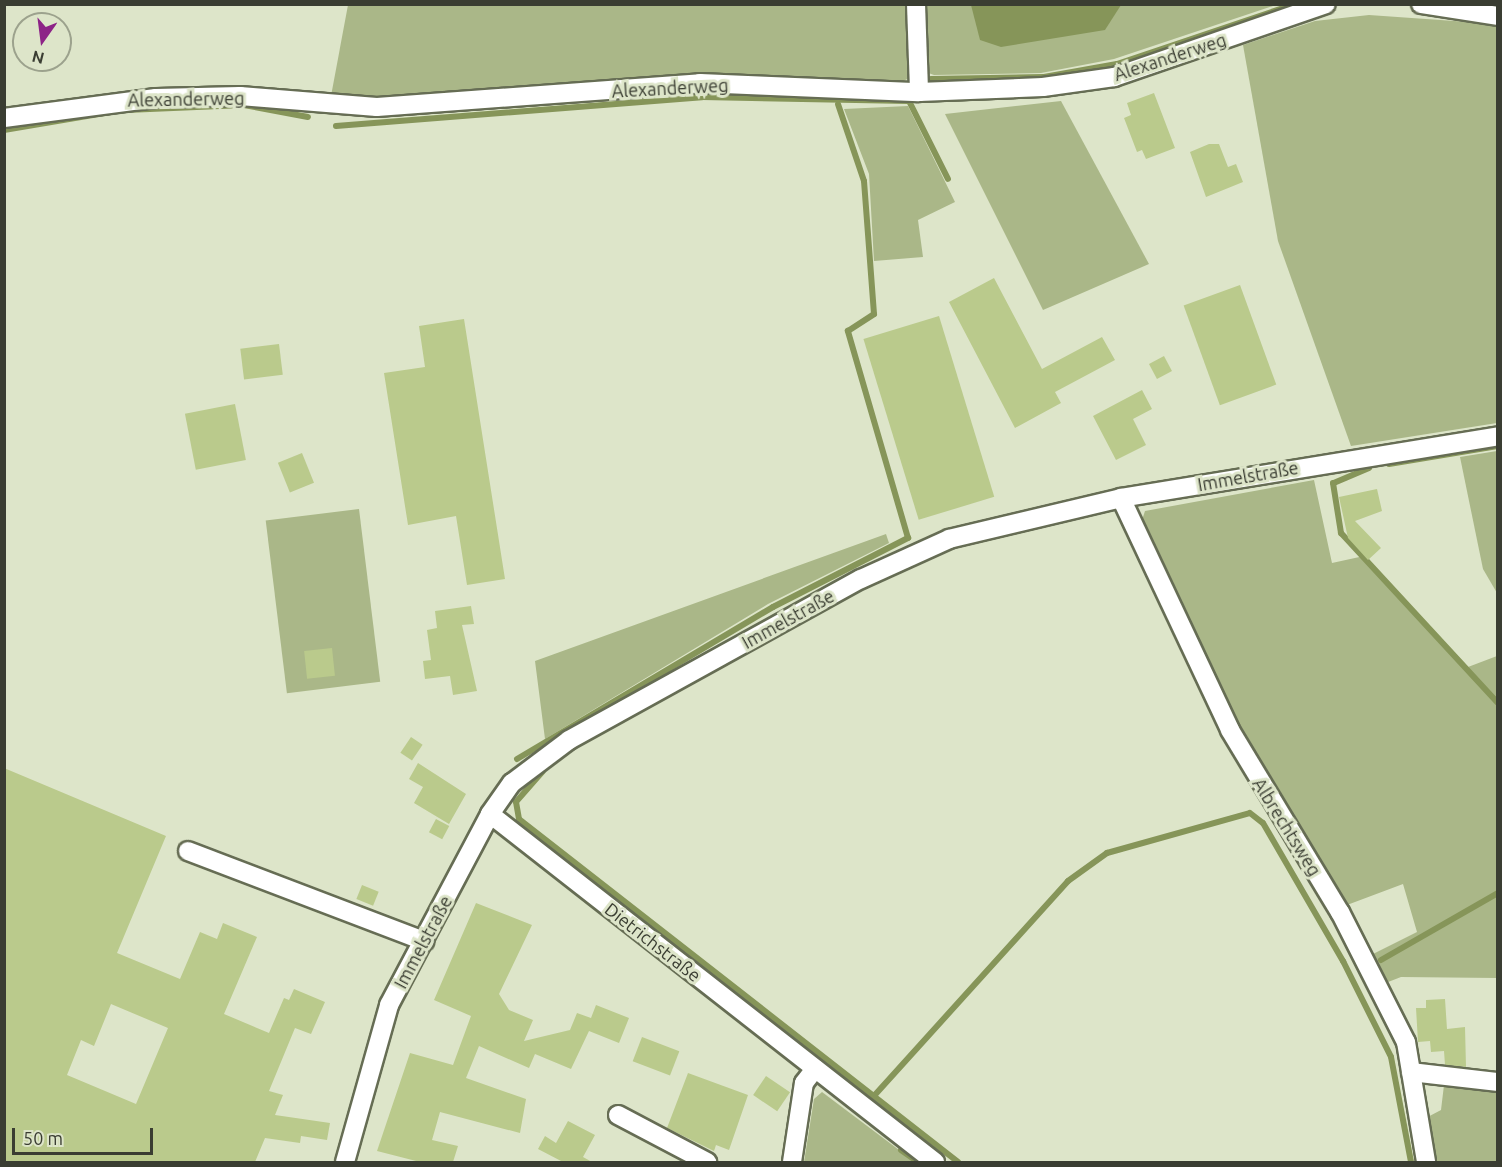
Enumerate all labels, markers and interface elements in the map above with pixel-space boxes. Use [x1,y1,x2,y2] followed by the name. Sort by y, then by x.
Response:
[12,12,72,72] north arrow
[1111,29,1229,85] street label: Alexanderweg
[30,47,46,68] text: N
[611,74,729,102] street label: Alexanderweg
[127,87,245,111] street label: Alexanderweg
[1196,457,1300,495] street label: Immelstraße
[738,585,838,653] street label: Immelstraße
[1248,774,1326,880] street label: Albrechtsweg
[390,892,456,992] street label: Immelstraße
[601,898,705,986] street label: Dietrichstraße
[15,1116,156,1154] scale bar
[23,1128,63,1148] text: 50 m

